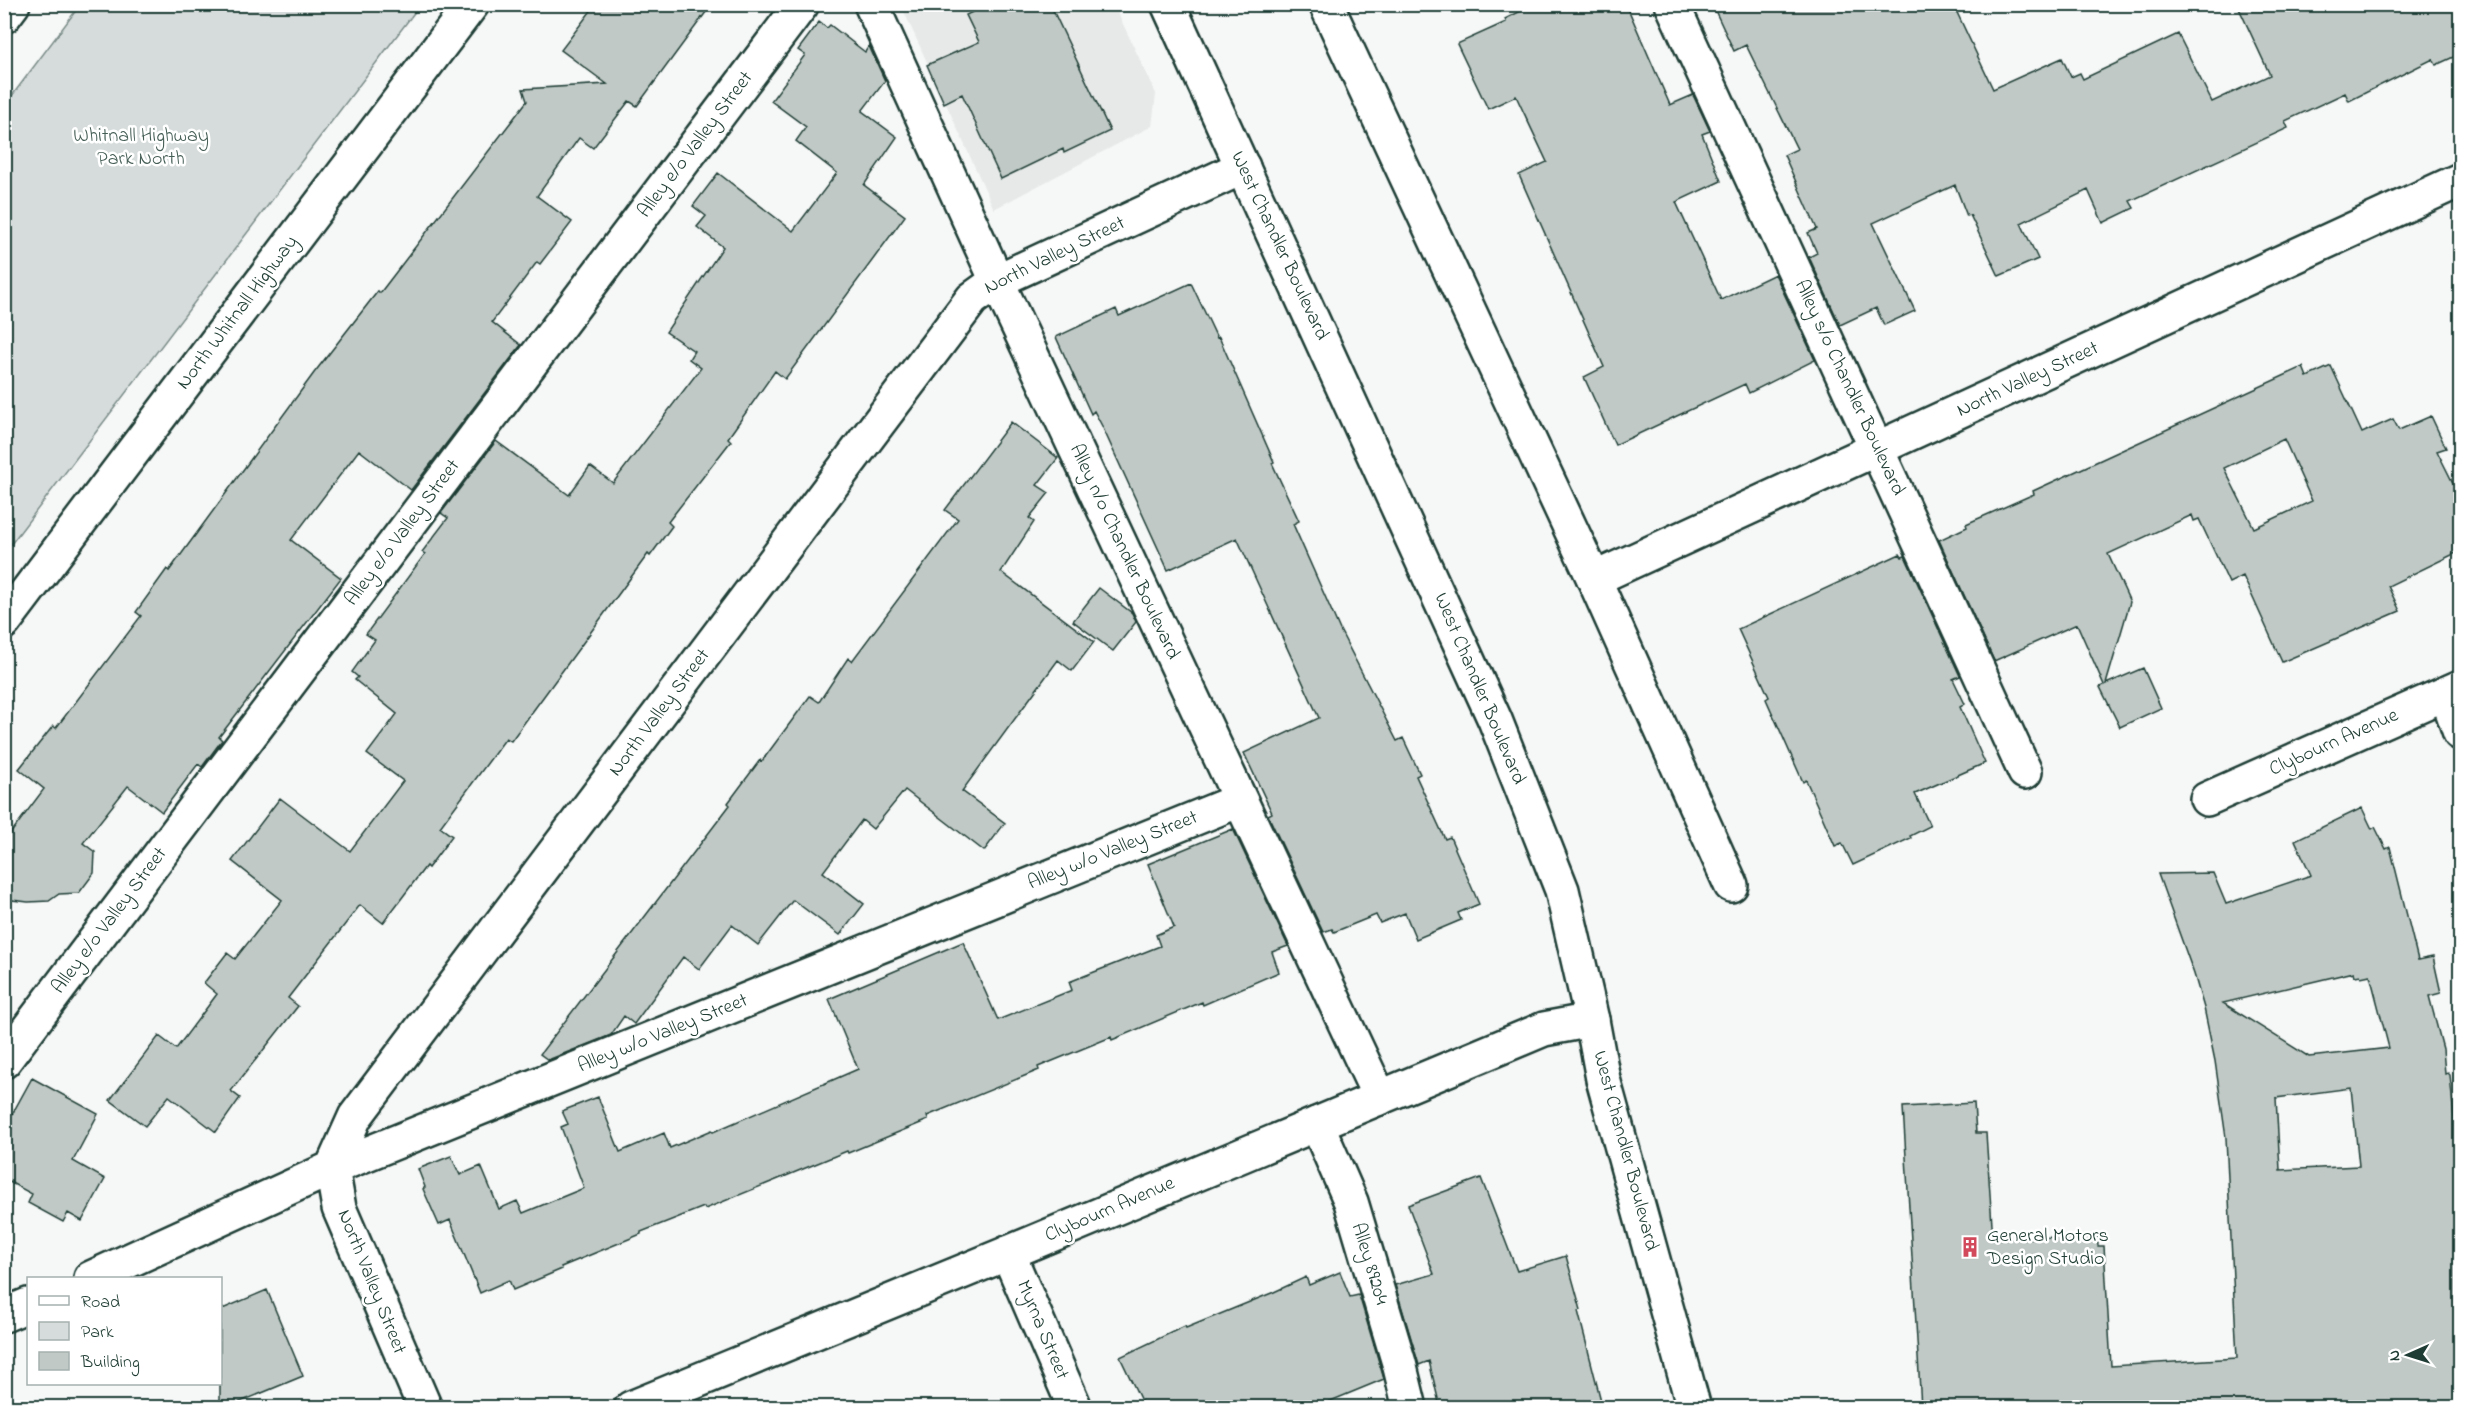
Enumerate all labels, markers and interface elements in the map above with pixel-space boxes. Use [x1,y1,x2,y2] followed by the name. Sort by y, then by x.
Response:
[631,65,761,224] street label: Alley e/o Valley Street
[73,122,209,174] park label: Whitnall Highway Park North
[1222,147,1336,345] street label: West Chandler Boulevard
[980,209,1131,303] street label: North Valley Street
[170,230,307,397] street label: North Whitnall Highway
[1786,275,1912,501] street label: Alley s/o Chandler Boulevard
[1952,334,2104,426] street label: North Valley Street
[1061,439,1187,665] street label: Alley n/o Chandler Boulevard
[338,453,468,612] street label: Alley e/o Valley Street
[1425,589,1533,789] street label: West Chandler Boulevard
[602,643,718,783] street label: North Valley Street
[2265,702,2403,784] street label: Clybourn Avenue
[1024,804,1203,898] street label: Alley w/o Valley Street
[45,841,175,1000] street label: Alley e/o Valley Street
[574,987,753,1081] street label: Alley w/o Valley Street
[1584,1048,1666,1254] street label: West Chandler Boulevard
[1041,1170,1180,1250] street label: Clybourn Avenue
[329,1205,413,1359] street label: North Valley Street
[1343,1219,1395,1309] street label: Alley 89204
[1986,1222,2109,1275] place label: General Motors Design Studio
[1958,1235,1982,1259] building icon: General Motors Design Studio
[1008,1276,1076,1384] street label: Myrna Street
[27,1277,222,1385] legend
[81,1290,120,1316] text: Road
[81,1320,114,1346] text: Park
[2378,1325,2438,1385] north arrow
[2383,1349,2407,1362] text: N
[80,1350,140,1377] text: Building

